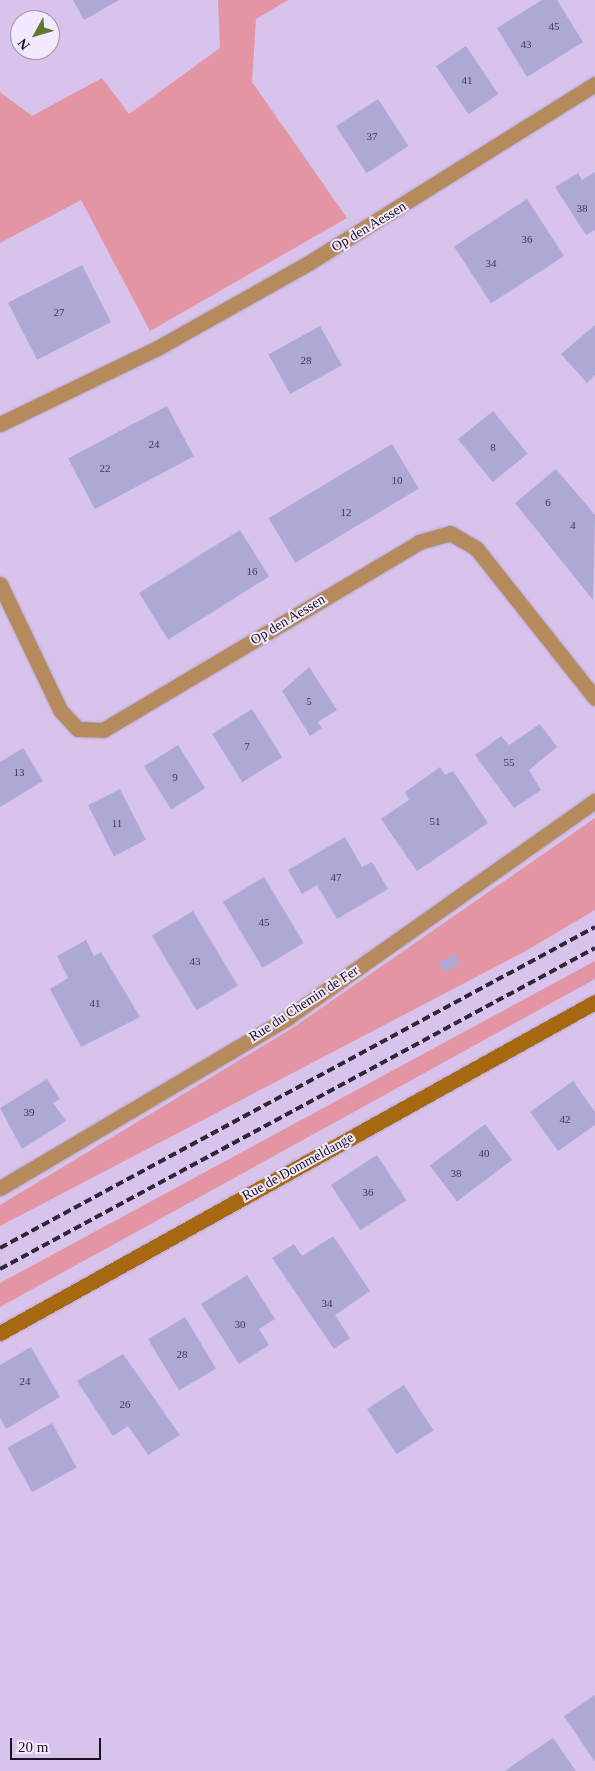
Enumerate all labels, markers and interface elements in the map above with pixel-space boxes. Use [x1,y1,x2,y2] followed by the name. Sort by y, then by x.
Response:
[10,10,60,60] north arrow
[548,19,560,33] house number: 45
[15,35,33,53] text: N
[520,37,532,51] house number: 43
[462,73,472,87] house number: 41
[367,129,378,143] house number: 37
[328,198,410,256] street label: Op den Aessen
[576,201,588,215] house number: 38
[522,232,532,246] house number: 36
[486,256,496,270] house number: 34
[54,305,64,319] house number: 27
[300,353,312,367] house number: 28
[148,437,160,451] house number: 24
[490,440,496,454] house number: 8
[100,461,110,475] house number: 22
[392,473,402,487] house number: 10
[545,495,551,509] house number: 6
[341,505,352,519] house number: 12
[570,518,576,532] house number: 4
[246,564,258,578] house number: 16
[247,591,329,649] street label: Op den Aessen
[306,694,312,708] house number: 5
[244,739,250,753] house number: 7
[504,755,514,769] house number: 55
[13,765,24,779] house number: 13
[172,770,178,784] house number: 9
[430,814,440,828] house number: 51
[112,816,122,830] house number: 11
[331,870,342,884] house number: 47
[258,915,270,929] house number: 45
[190,954,200,968] house number: 43
[246,962,362,1046] street label: Rue du Chemin de Fer
[90,996,100,1010] house number: 41
[23,1105,34,1119] house number: 39
[560,1112,570,1126] house number: 42
[239,1129,357,1205] street label: Rue de Dommeldange
[478,1146,489,1160] house number: 40
[451,1166,462,1180] house number: 38
[362,1185,373,1199] house number: 36
[322,1296,332,1310] house number: 34
[234,1317,246,1331] house number: 30
[176,1347,188,1361] house number: 28
[20,1374,30,1388] house number: 24
[120,1397,130,1411] house number: 26
[12,1728,104,1760] scale bar
[18,1739,48,1755] text: 20 m

